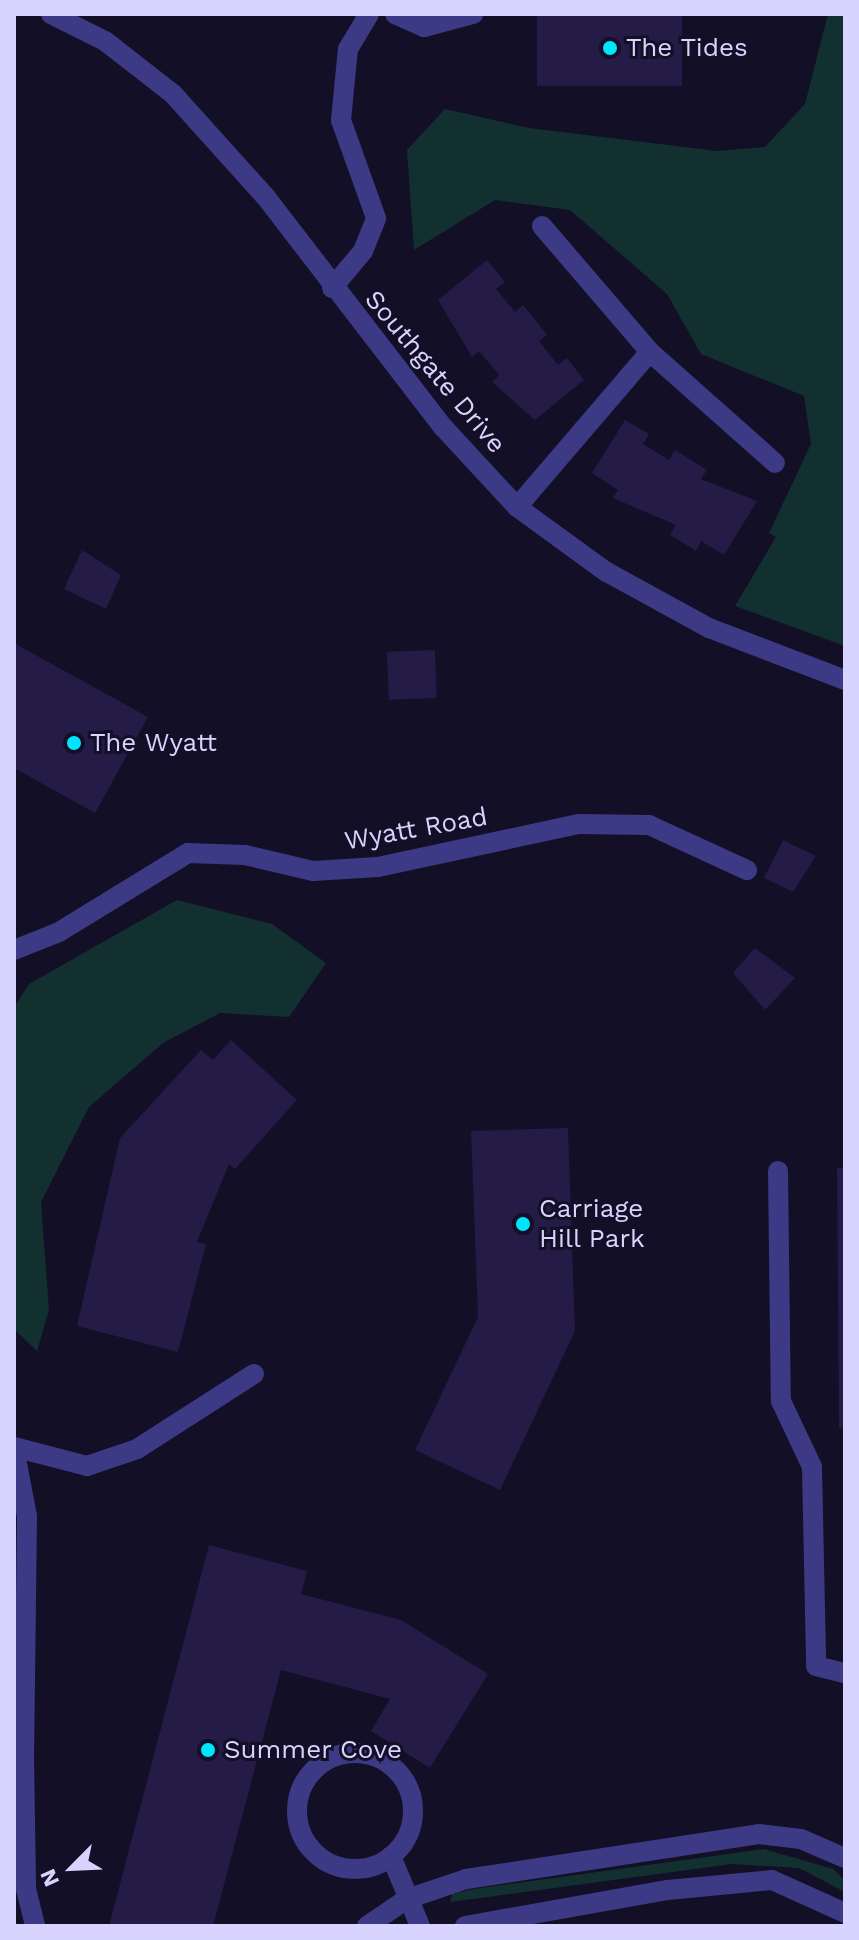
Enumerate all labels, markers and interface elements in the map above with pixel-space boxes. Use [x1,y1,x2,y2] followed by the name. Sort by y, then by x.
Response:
[626,32,748,64] place label: The Tides
[601,39,619,57] marker: The Tides
[358,284,512,460] street label: Southgate Drive
[90,727,218,759] place label: The Wyatt
[65,734,83,752] marker: The Wyatt
[342,801,490,857] street label: Wyatt Road
[539,1193,646,1254] place label: Carriage Hill Park
[514,1215,532,1233] marker: Carriage Hill Park
[224,1734,403,1766] place label: Summer Cove
[199,1741,217,1759] marker: Summer Cove
[32,1828,112,1908] north arrow
[35,1865,64,1891] text: N

